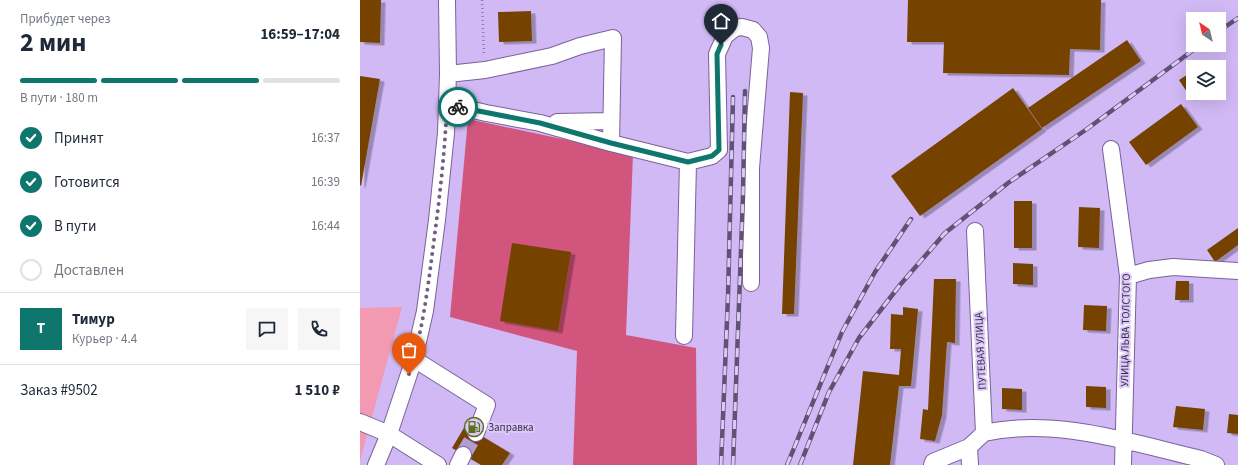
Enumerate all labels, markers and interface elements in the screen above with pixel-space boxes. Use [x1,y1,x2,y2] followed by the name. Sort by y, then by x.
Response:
[704,4,738,45] pin
[20,10,110,28] text: Прибудет через
[710,10,732,32] icon: home
[1186,12,1226,52] north arrow
[1186,12,1226,100] map controls
[20,24,86,61] text: 2 мин
[260,24,340,45] text: 16:59–17:04
[1186,60,1226,100] button: layers
[438,87,478,127] courier
[20,89,98,107] text: В пути · 180 m
[447,96,469,118] icon: bike
[20,127,42,149] icon: check
[54,128,104,149] text: Принят
[311,129,340,147] text: 16:37
[20,171,42,193] icon: check
[54,172,120,193] text: Готовится
[311,173,340,191] text: 16:39
[20,215,42,237] icon: check
[54,216,97,237] text: В пути
[311,217,340,235] text: 16:44
[54,260,124,281] text: Доставлен
[1117,273,1134,387] street label: УЛИЦА ЛЬВА ТОЛСТОГО
[246,308,288,350] button: chat
[298,308,340,350] button: phone
[72,309,115,330] text: Тимур
[971,312,990,390] street label: ПУТЕВАЯ УЛИЦА
[37,318,45,339] text: Т
[72,330,137,348] text: Курьер · 4.4
[392,333,426,374] pin
[398,339,420,361] icon: bag
[20,380,98,401] text: Заказ #9502
[294,380,340,401] text: 1 510 ₽
[463,416,485,438] fuel station icon: Заправка
[488,420,534,435] place label: Заправка

